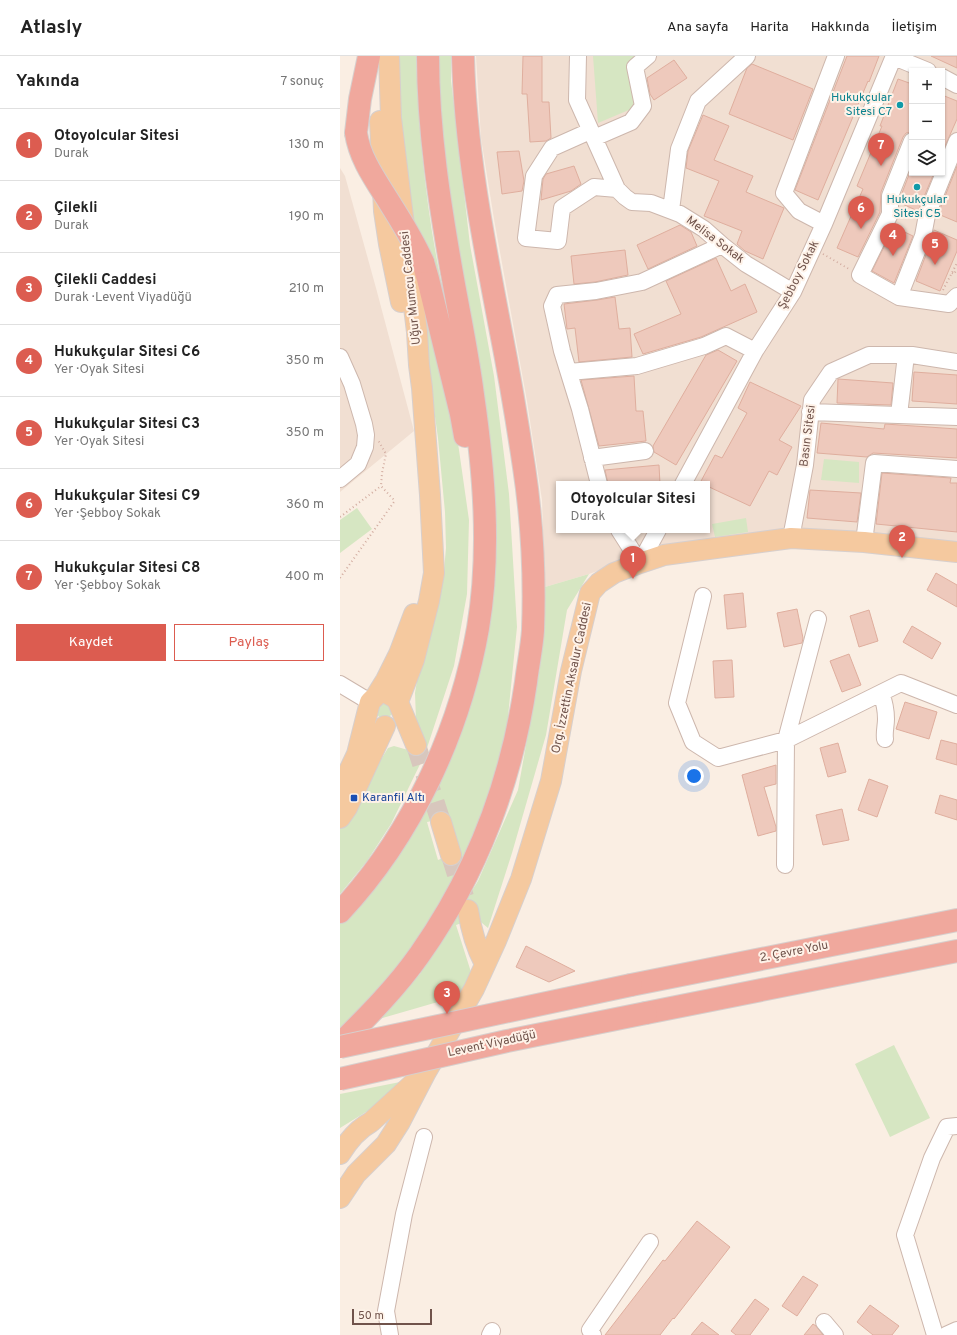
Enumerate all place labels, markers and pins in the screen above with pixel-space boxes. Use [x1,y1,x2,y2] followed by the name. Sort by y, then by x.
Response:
[831,90,892,120] place label: Hukukçular Sitesi C7
[895,100,905,110] marker: Hukukçular Sitesi C7
[868,133,894,166] pin: 7
[912,182,922,192] marker: Hukukçular Sitesi C5
[886,192,948,222] place label: Hukukçular Sitesi C5
[848,196,874,229] pin: 6
[880,223,906,256] pin: 4
[922,232,948,265] pin: 5
[889,525,915,558] pin: 2
[620,546,646,579] pin: 1
[362,790,425,806] place label: Karanfil Altı
[349,793,359,803] marker: Karanfil Altı
[434,981,460,1014] pin: 3

